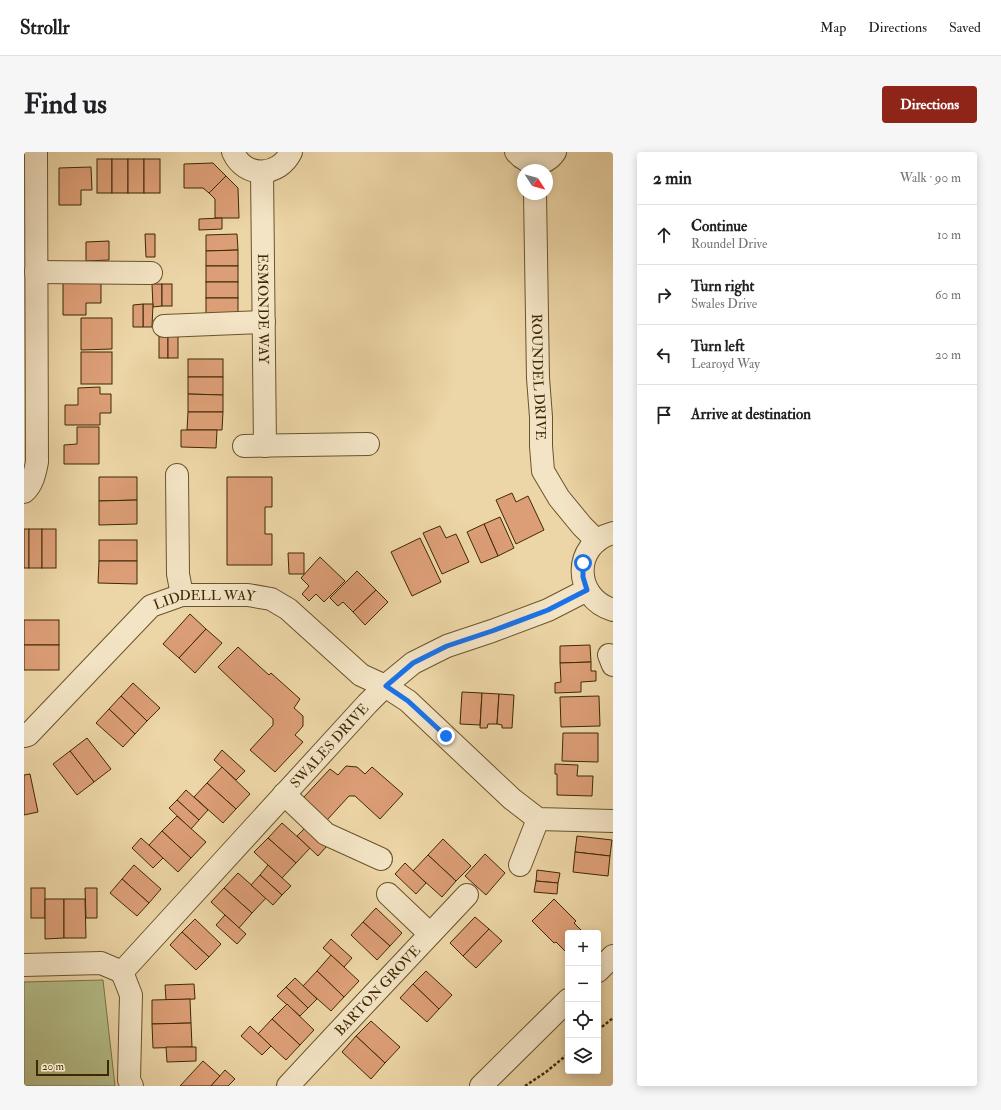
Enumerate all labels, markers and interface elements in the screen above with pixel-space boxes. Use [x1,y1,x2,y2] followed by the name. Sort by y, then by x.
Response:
[20,16,70,40] text: Strollr
[820,19,846,36] text: Map
[868,19,927,36] text: Directions
[949,19,981,36] text: Saved
[882,86,977,123] button: Directions
[24,87,107,122] text: Find us
[517,164,553,200] north arrow
[653,168,692,189] text: 2 min
[900,170,961,186] text: Walk · 90 m
[691,217,747,236] text: Continue
[653,224,675,246] icon: ahead
[937,227,961,243] text: 10 m
[691,236,768,252] text: Roundel Drive
[254,253,273,365] street label: ESMONDE WAY
[691,277,754,296] text: Turn right
[653,284,675,306] icon: right
[935,287,961,303] text: 60 m
[691,296,757,312] text: Swales Drive
[528,313,550,440] street label: ROUNDEL DRIVE
[691,337,745,356] text: Turn left
[653,344,675,366] icon: left
[935,347,961,363] text: 20 m
[691,356,760,372] text: Learoyd Way
[653,404,675,426] icon: arrive
[691,405,811,424] text: Arrive at destination
[574,554,592,572] route start
[151,586,257,613] street label: LIDDELL WAY
[286,700,372,791] street label: SWALES DRIVE
[437,727,455,745] route end
[565,930,601,1074] map controls
[565,930,601,966] button: +
[331,942,424,1039] street label: BARTON GROVE
[565,966,601,1002] button: −
[565,1002,601,1038] button: locate
[565,1038,601,1074] button: layers
[36,1058,109,1077] scale bar
[42,1060,64,1073] text: 20 m

